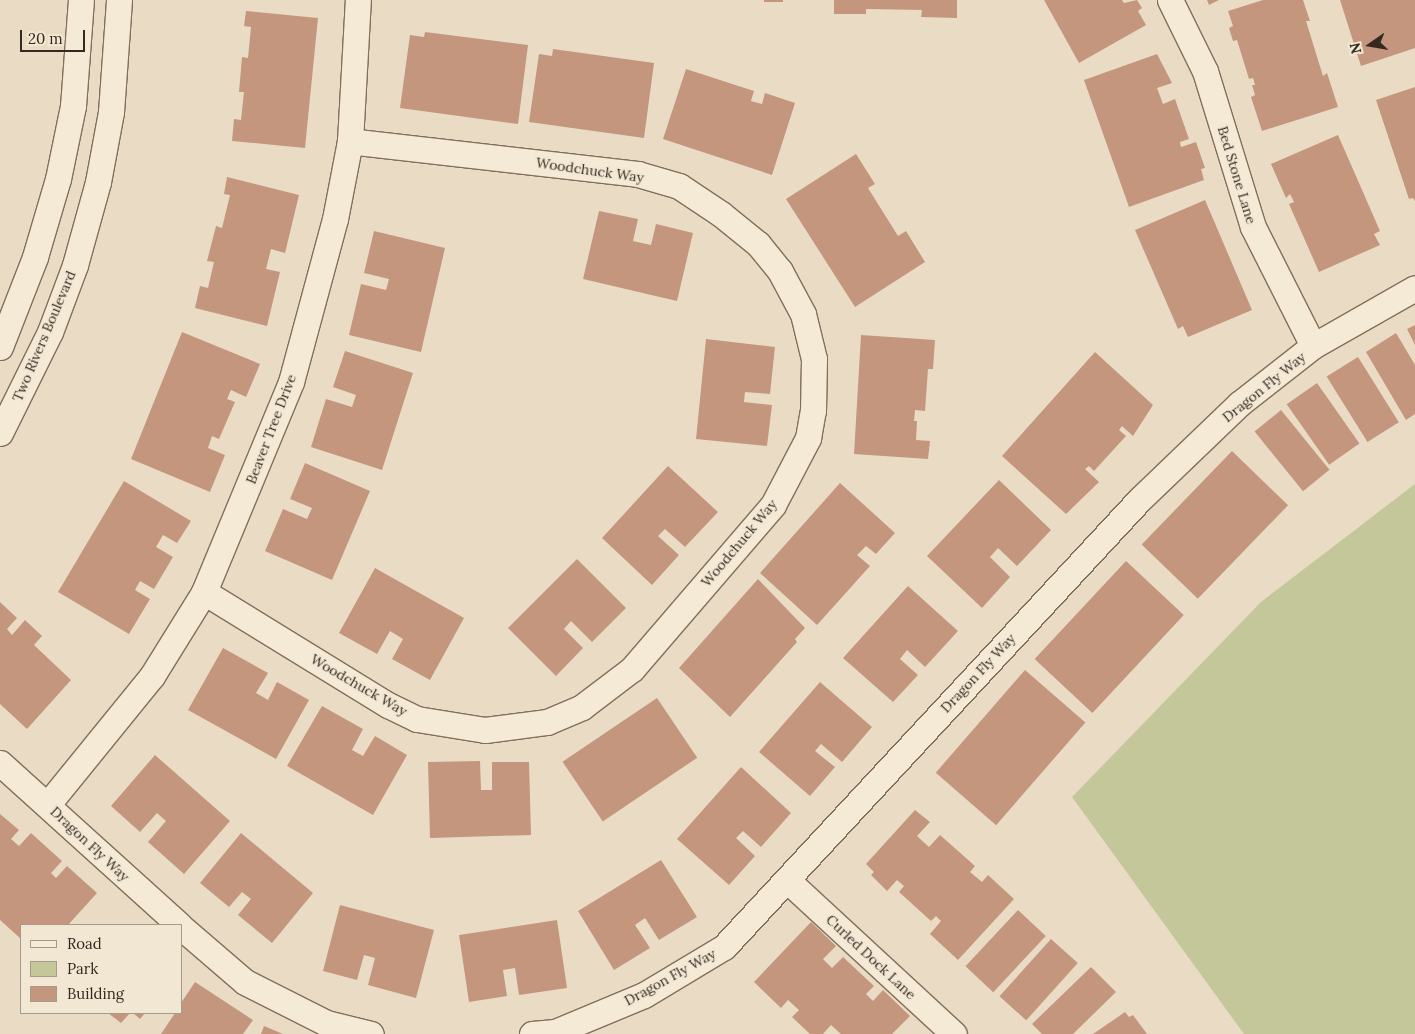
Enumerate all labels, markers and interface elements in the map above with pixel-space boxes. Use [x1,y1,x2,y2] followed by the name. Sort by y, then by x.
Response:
[22,20,88,52] scale bar
[1345,20,1395,70] north arrow
[28,29,63,48] text: 20 m
[1345,41,1365,56] text: N
[1214,124,1260,226] street label: Bed Stone Lane
[535,154,645,186] street label: Woodchuck Way
[9,268,79,404] street label: Two Rivers Boulevard
[1219,348,1309,426] street label: Dragon Fly Way
[242,372,300,486] street label: Beaver Tree Drive
[698,496,780,590] street label: Woodchuck Way
[937,630,1019,716] street label: Dragon Fly Way
[308,651,410,719] street label: Woodchuck Way
[47,803,133,885] street label: Dragon Fly Way
[823,911,919,1003] street label: Curled Dock Lane
[20,924,182,1014] legend
[67,934,102,953] text: Road
[621,945,719,1009] street label: Dragon Fly Way
[67,959,98,978] text: Park
[67,984,124,1003] text: Building

